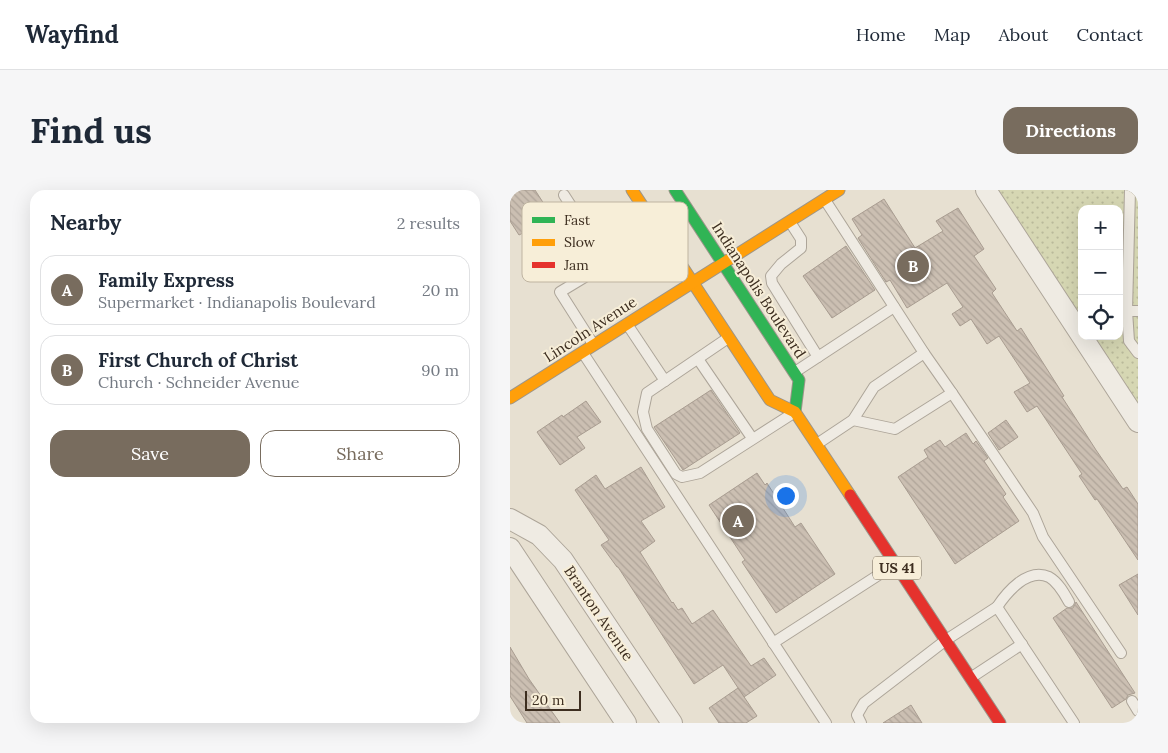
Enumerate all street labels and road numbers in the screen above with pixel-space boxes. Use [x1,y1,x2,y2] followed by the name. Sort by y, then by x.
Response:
[708,218,810,362] street label: Indianapolis Boulevard
[540,292,640,366] street label: Lincoln Avenue
[873,556,921,579] road number: US 41
[560,562,638,664] street label: Branton Avenue

